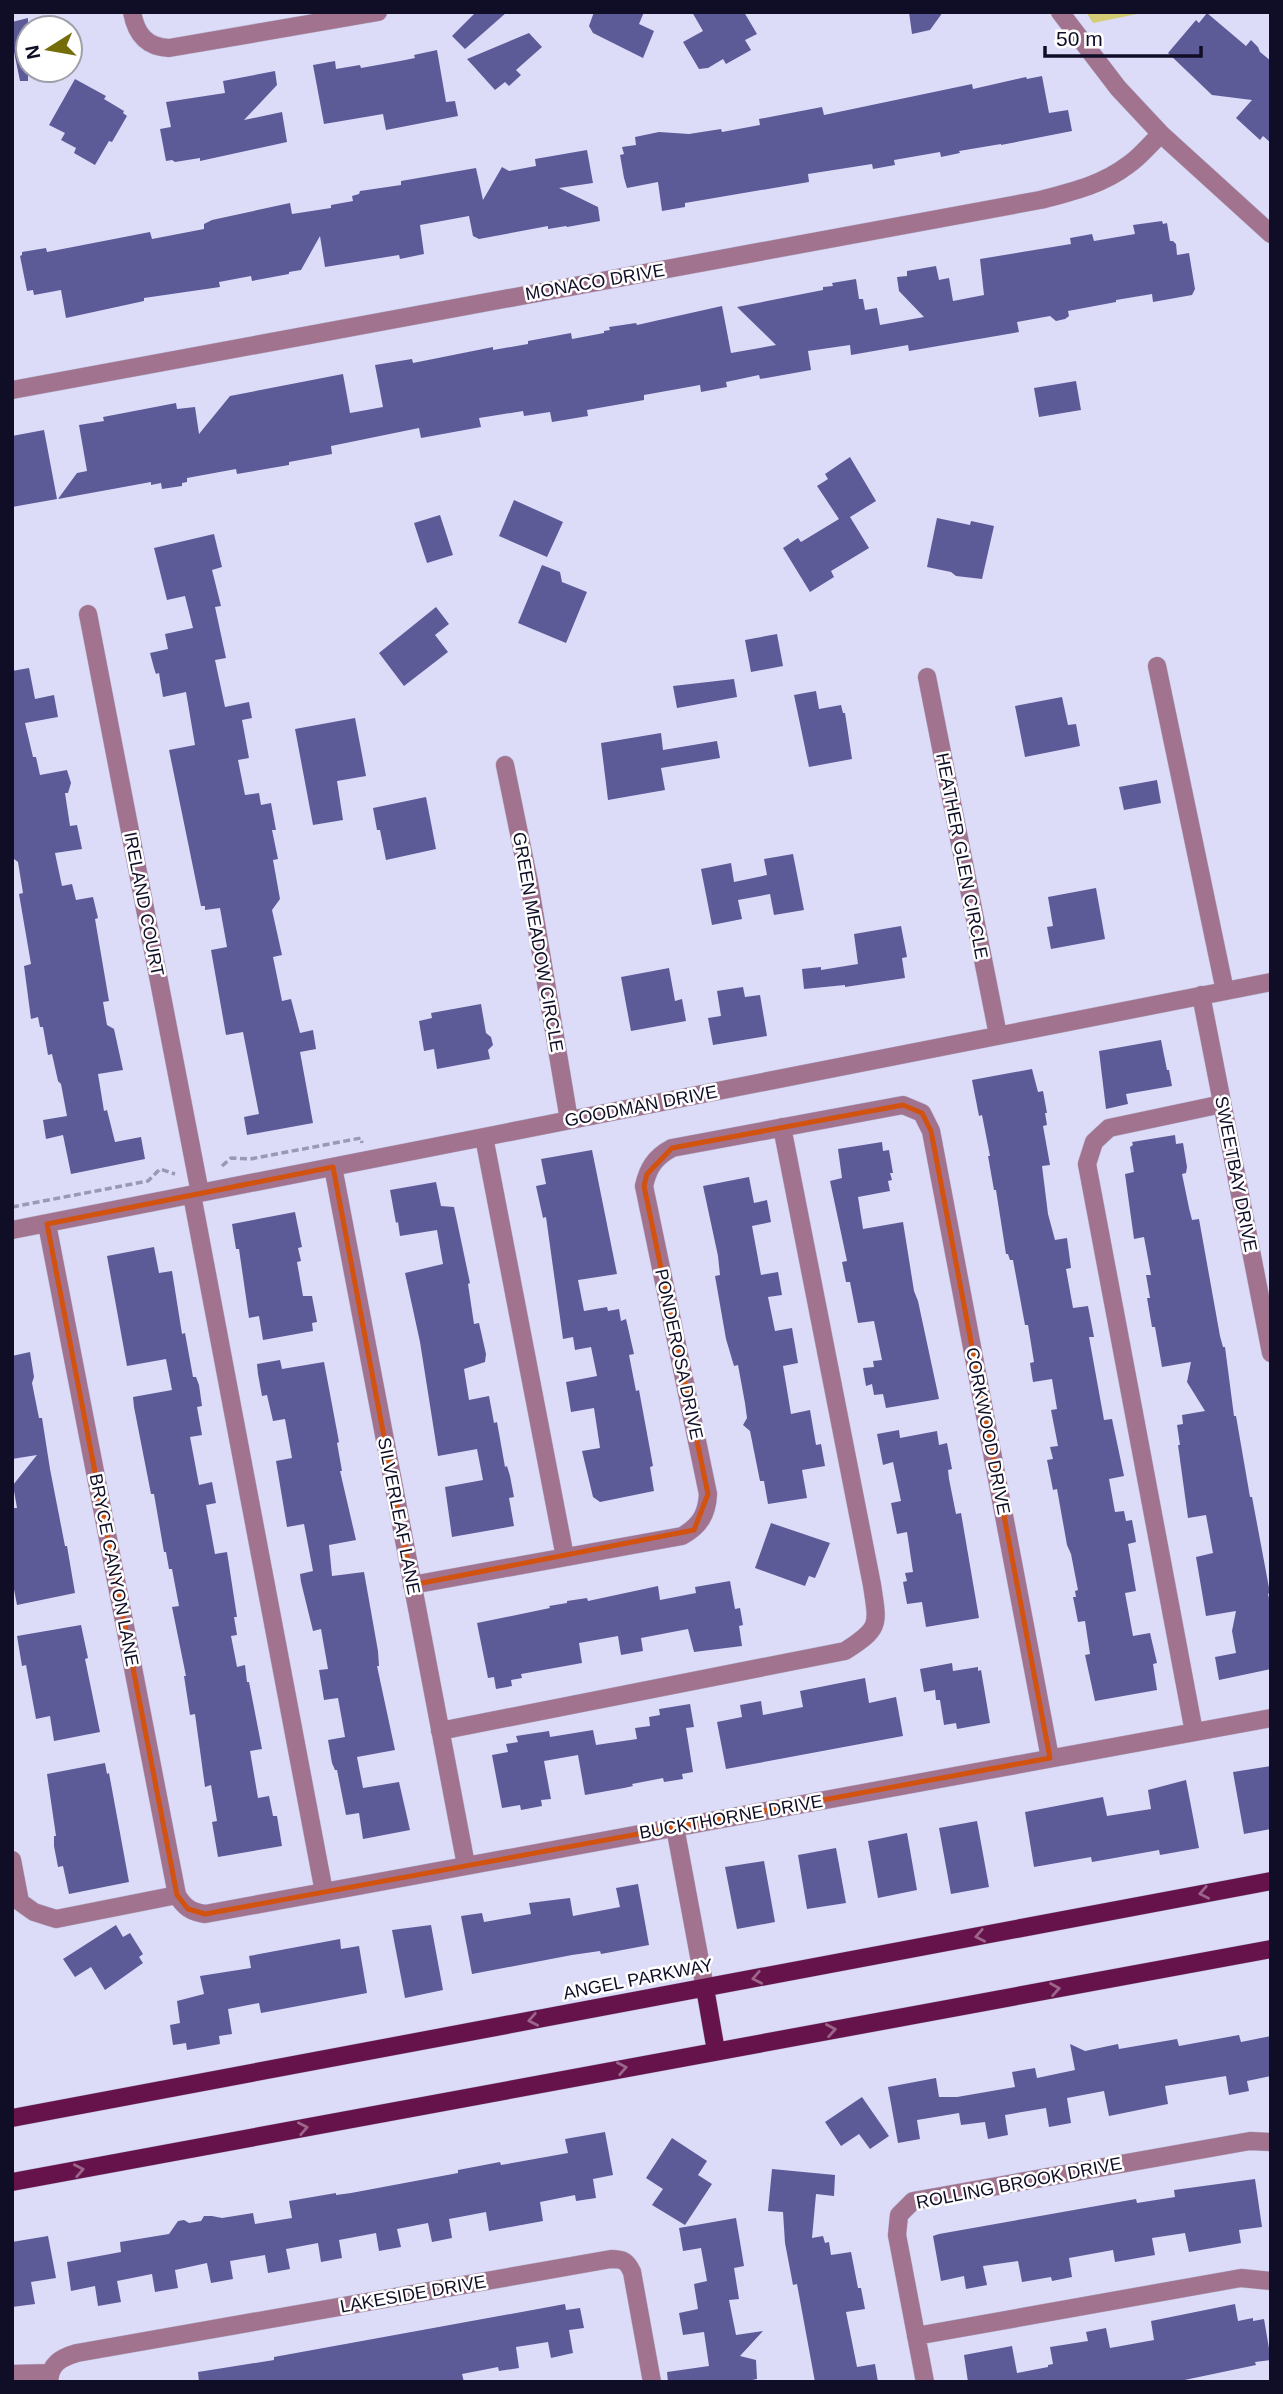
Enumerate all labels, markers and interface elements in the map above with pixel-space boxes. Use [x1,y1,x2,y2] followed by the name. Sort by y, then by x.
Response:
[14,14,84,84] north arrow
[1045,14,1201,58] scale bar
[1056,27,1103,50] text: 50 m
[21,43,44,61] text: N
[524,260,666,304] street label: MONACO DRIVE
[932,751,992,961] street label: HEATHER GLEN CIRCLE
[120,830,168,978] street label: IRELAND COURT
[509,830,567,1054] street label: GREEN MEADOW CIRCLE
[563,1081,719,1131] street label: GOODMAN DRIVE
[1211,1094,1261,1254] street label: SWEETBAY DRIVE
[651,1267,707,1441] street label: PONDEROSA DRIVE
[962,1346,1014,1516] street label: CORKWOOD DRIVE
[374,1436,424,1596] street label: SILVERLEAF LANE
[86,1472,142,1668] street label: BRYCE CANYON LANE
[638,1791,824,1843] street label: BUCKTHORNE DRIVE
[1198,1885,1210,1900] one-way arrow
[974,1928,986,1943] one-way arrow
[561,1955,715,2003] street label: ANGEL PARKWAY
[751,1970,763,1985] one-way arrow
[1049,1982,1061,1997] one-way arrow
[527,2012,539,2027] one-way arrow
[825,2023,837,2038] one-way arrow
[616,2061,628,2076] one-way arrow
[297,2121,309,2136] one-way arrow
[914,2153,1124,2213] street label: ROLLING BROOK DRIVE
[73,2163,85,2178] one-way arrow
[338,2271,488,2317] street label: LAKESIDE DRIVE

